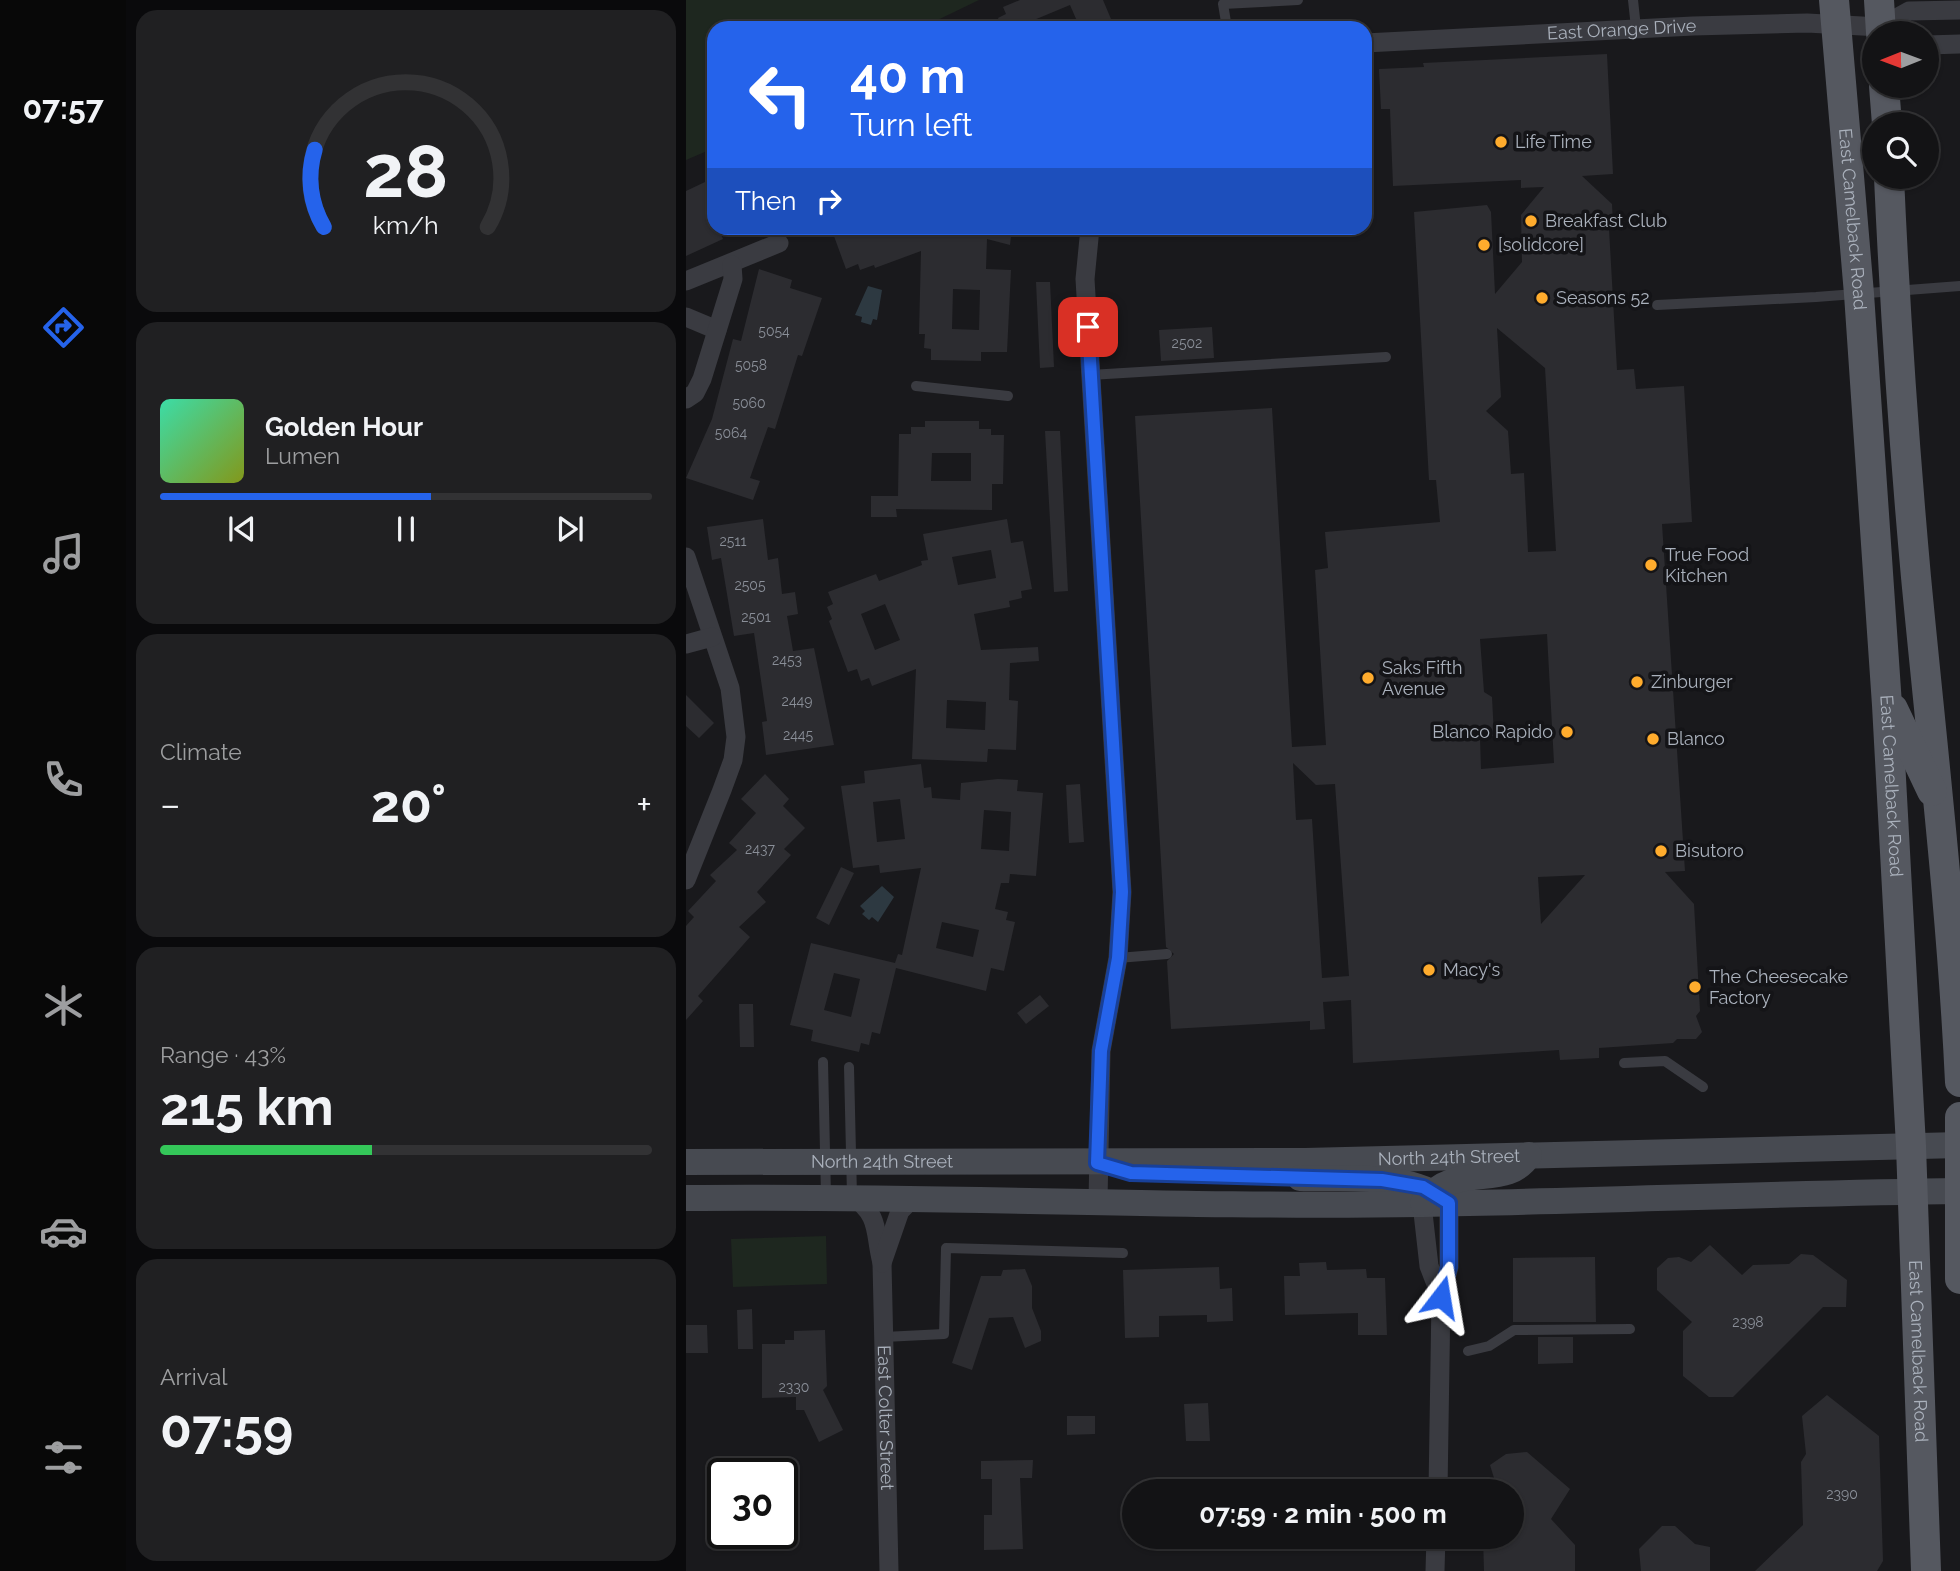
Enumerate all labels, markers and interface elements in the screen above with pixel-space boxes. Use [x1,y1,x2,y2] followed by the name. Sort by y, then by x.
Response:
[1546,15,1697,44] street label: East Orange Drive
[1862,21,1939,98] north arrow
[1862,21,1939,189] map controls
[850,47,965,104] text: 40 m
[735,49,826,140] icon: left
[22,89,104,126] text: 07:57
[850,106,972,143] text: Turn left
[1862,112,1939,189] button: search
[1835,127,1871,311] street label: East Camelback Road
[363,129,449,214] text: 28
[1515,131,1592,152] place label: Life Time
[1493,134,1509,150] marker: Life Time
[810,182,848,220] icon: right
[735,186,796,216] text: Then
[373,210,439,240] text: km/h
[1545,210,1667,231] place label: Breakfast Club
[1523,213,1539,229] marker: Breakfast Club
[1498,234,1584,255] place label: [solidcore]
[1476,237,1492,253] marker: [solidcore]
[1556,287,1650,308] place label: Seasons 52
[1534,290,1550,306] marker: Seasons 52
[1058,297,1118,357] pin
[39,303,88,352] icon: directions
[1069,308,1107,346] icon: arrive
[758,323,790,339] house number: 5054
[1172,335,1202,351] house number: 2502
[735,357,767,373] house number: 5058
[732,395,766,411] house number: 5060
[265,412,423,442] text: Golden Hour
[715,425,747,441] house number: 5064
[265,442,340,469] text: Lumen
[223,510,261,548] icon: previous
[387,510,425,548] icon: pause
[551,510,589,548] icon: next
[39,529,88,578] icon: music
[720,533,746,549] house number: 2511
[1665,544,1749,586] place label: True Food Kitchen
[1643,557,1659,573] marker: True Food Kitchen
[734,577,766,593] house number: 2505
[741,609,771,625] house number: 2501
[772,652,802,668] house number: 2453
[1382,657,1463,699] place label: Saks Fifth Avenue
[1360,670,1376,686] marker: Saks Fifth Avenue
[1651,671,1733,692] place label: Zinburger
[1629,674,1645,690] marker: Zinburger
[782,693,812,709] house number: 2449
[1876,694,1907,877] street label: East Camelback Road
[1432,721,1553,742] place label: Blanco Rapido
[1559,724,1575,740] marker: Blanco Rapido
[783,727,813,743] house number: 2445
[1667,728,1725,749] place label: Blanco
[1645,731,1661,747] marker: Blanco
[160,738,242,765] text: Climate
[39,755,88,804] icon: phone
[371,773,446,834] text: 20°
[160,782,180,827] text: −
[636,782,652,827] text: +
[1675,840,1744,861] place label: Bisutoro
[745,841,775,857] house number: 2437
[1653,843,1669,859] marker: Bisutoro
[1443,959,1500,980] place label: Macy's
[1421,962,1437,978] marker: Macy's
[1709,966,1849,1008] place label: The Cheesecake Factory
[1687,979,1703,995] marker: The Cheesecake Factory
[39,981,88,1030] icon: climate
[160,1041,286,1068] text: Range · 43%
[160,1076,334,1137] text: 215 km
[1378,1145,1520,1169] street label: North 24th Street
[811,1151,953,1172] street label: North 24th Street
[39,1207,88,1256] icon: car
[1404,1260,1478,1334] position arrow
[1905,1260,1932,1443] street label: East Camelback Road
[1732,1314,1764,1330] house number: 2398
[874,1345,898,1490] street label: East Colter Street
[160,1363,227,1390] text: Arrival
[779,1379,809,1395] house number: 2330
[160,1398,293,1459] text: 07:59
[39,1433,88,1482] icon: filters
[707,1458,798,1549] speed limit sign: 30
[1826,1486,1858,1502] house number: 2390
[1199,1499,1447,1529] text: 07:59 · 2 min · 500 m

